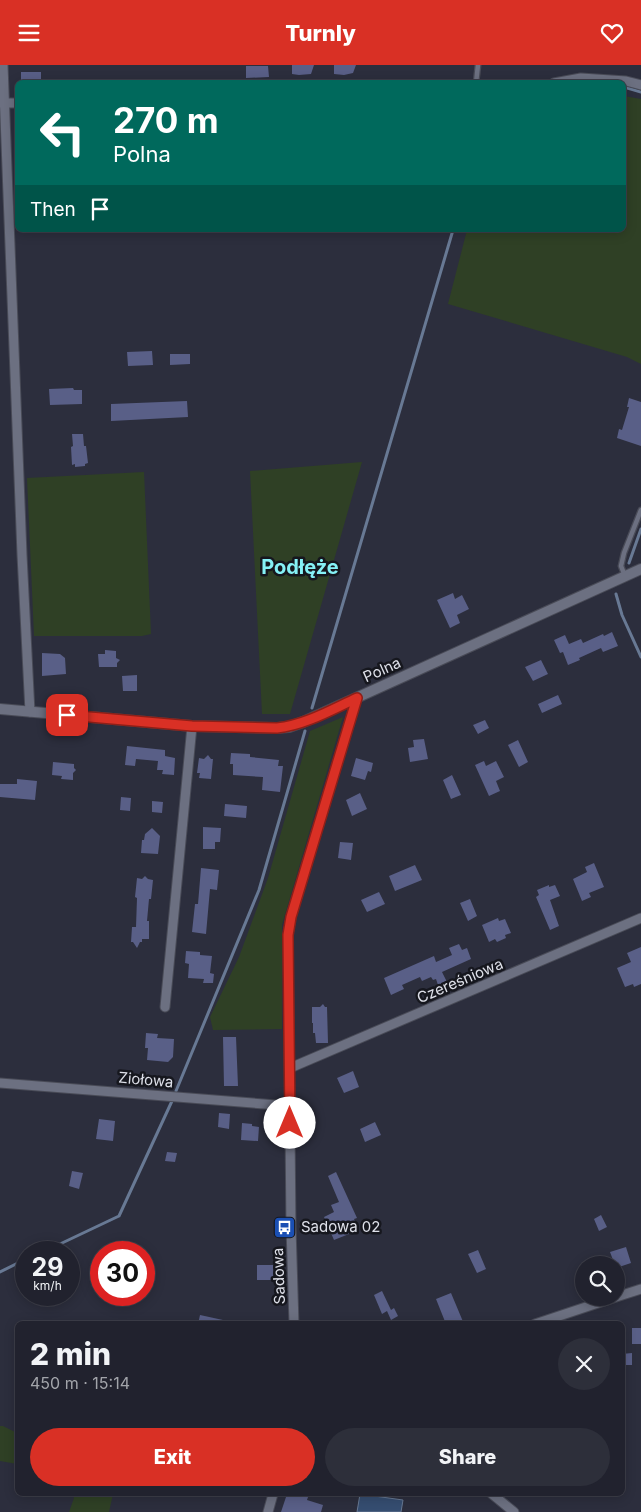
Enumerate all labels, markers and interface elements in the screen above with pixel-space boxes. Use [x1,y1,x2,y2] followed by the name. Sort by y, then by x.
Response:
[15,19,43,47] icon: menu
[598,19,626,47] icon: heart
[285,20,356,46] text: Turnly
[113,99,219,141] text: 270 m
[30,100,95,165] icon: left
[113,141,171,167] text: Polna
[86,195,114,223] icon: arrive
[30,198,76,221] text: Then
[261,555,339,579] district label: Podłęże
[360,653,404,686] street label: Polna
[46,694,88,736] pin
[53,701,81,729] icon: arrive
[414,954,506,1007] street label: Czereśniowa
[118,1068,174,1091] street label: Ziołowa
[263,1096,315,1148] position arrow
[273,1215,297,1239] bus stop icon: Sadowa 02
[301,1217,380,1236] place label: Sadowa 02
[90,1241,155,1306] speed limit sign: 30
[268,1247,289,1305] street label: Sadowa
[32,1252,63,1282] text: 29
[575,1256,625,1306] map controls
[575,1256,625,1306] button: search
[33,1278,62,1293] text: km/h
[30,1336,111,1372] text: 2 min
[558,1338,610,1390] button: close
[30,1373,130,1393] text: 450 m · 15:14
[30,1428,315,1486] button: Exit
[325,1428,610,1486] button: Share

